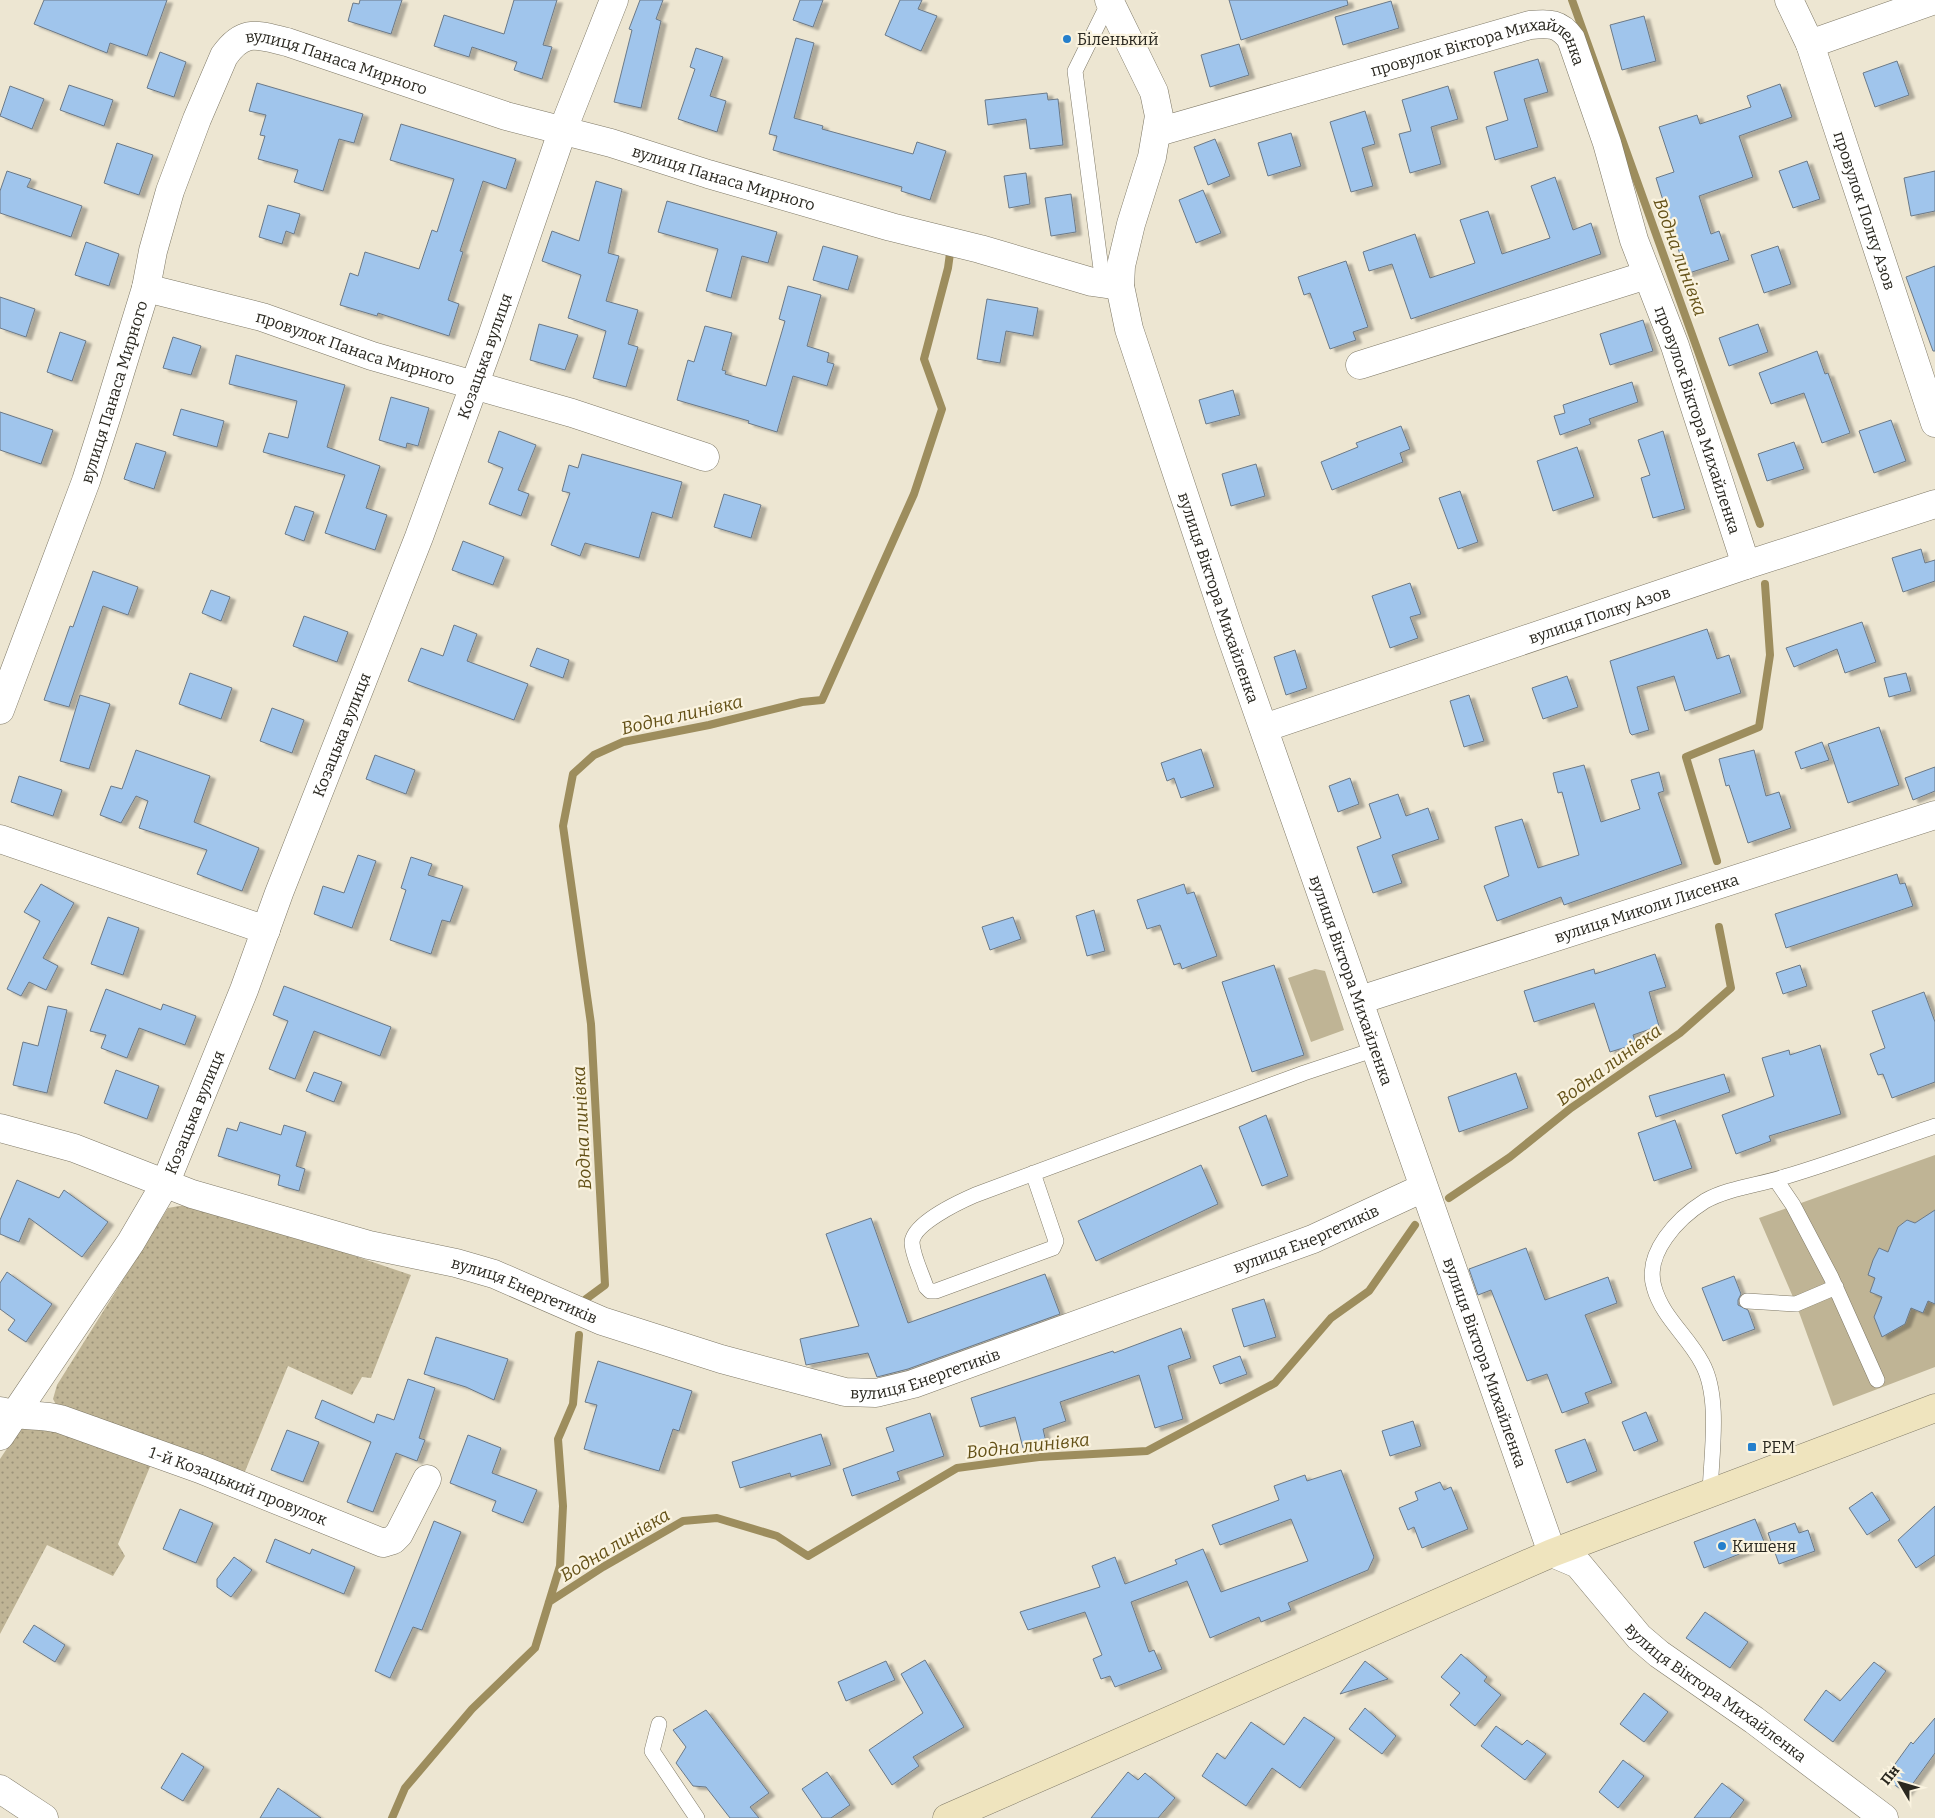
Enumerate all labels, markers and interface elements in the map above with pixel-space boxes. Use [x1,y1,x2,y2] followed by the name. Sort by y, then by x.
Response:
[1368,15,1588,80] text: провулок Віктора Михайленка
[244,27,430,99] street label: вулиця Панаса Мирного
[1077,30,1158,49] place label: Біленький
[1061,33,1073,45] marker: Біленький
[1353,60,1593,84] street label: провулок Віктора Михайленка
[1829,129,1899,292] street label: провулок Полку Азов
[630,141,817,215] street label: вулиця Панаса Мирного
[1648,195,1712,319] water label: Водна линівка
[454,291,516,422] street label: Козацька вулиця
[77,298,152,486] street label: вулиця Панаса Мирного
[1650,303,1744,536] street label: провулок Віктора Михайленка
[254,307,457,389] street label: провулок Панаса Мирного
[1174,490,1263,706] street label: вулиця Віктора Михайленка
[1526,582,1673,648] street label: вулиця Полку Азов
[309,670,375,800] street label: Козацька вулиця
[619,690,745,740] water label: Водна линівка
[1552,870,1741,947] street label: вулиця Миколи Лисенка
[1306,873,1397,1088] street label: вулиця Віктора Михайленка
[1552,1020,1666,1110] water label: Водна линівка
[161,1047,229,1177] street label: Козацька вулиця
[568,1066,596,1190] water label: Водна линівка
[1231,1201,1382,1277] street label: вулиця Енергетиків
[449,1253,600,1328] street label: вулиця Енергетиків
[1439,1255,1530,1470] street label: вулиця Віктора Михайленка
[850,1344,1003,1403] street label: вулиця Енергетиків
[965,1429,1091,1463] water label: Водна линівка
[1762,1438,1795,1457] place label: РЕМ
[1746,1441,1758,1453] marker: РЕМ
[146,1443,331,1530] street label: 1-й Козацький провулок
[556,1504,674,1586] water label: Водна линівка
[1732,1537,1796,1556] place label: Кишеня
[1716,1540,1728,1552] marker: Кишеня
[1621,1619,1810,1766] street label: вулиця Віктора Михайленка
[1875,1758,1925,1808] north arrow
[1877,1762,1903,1789] text: Пн

